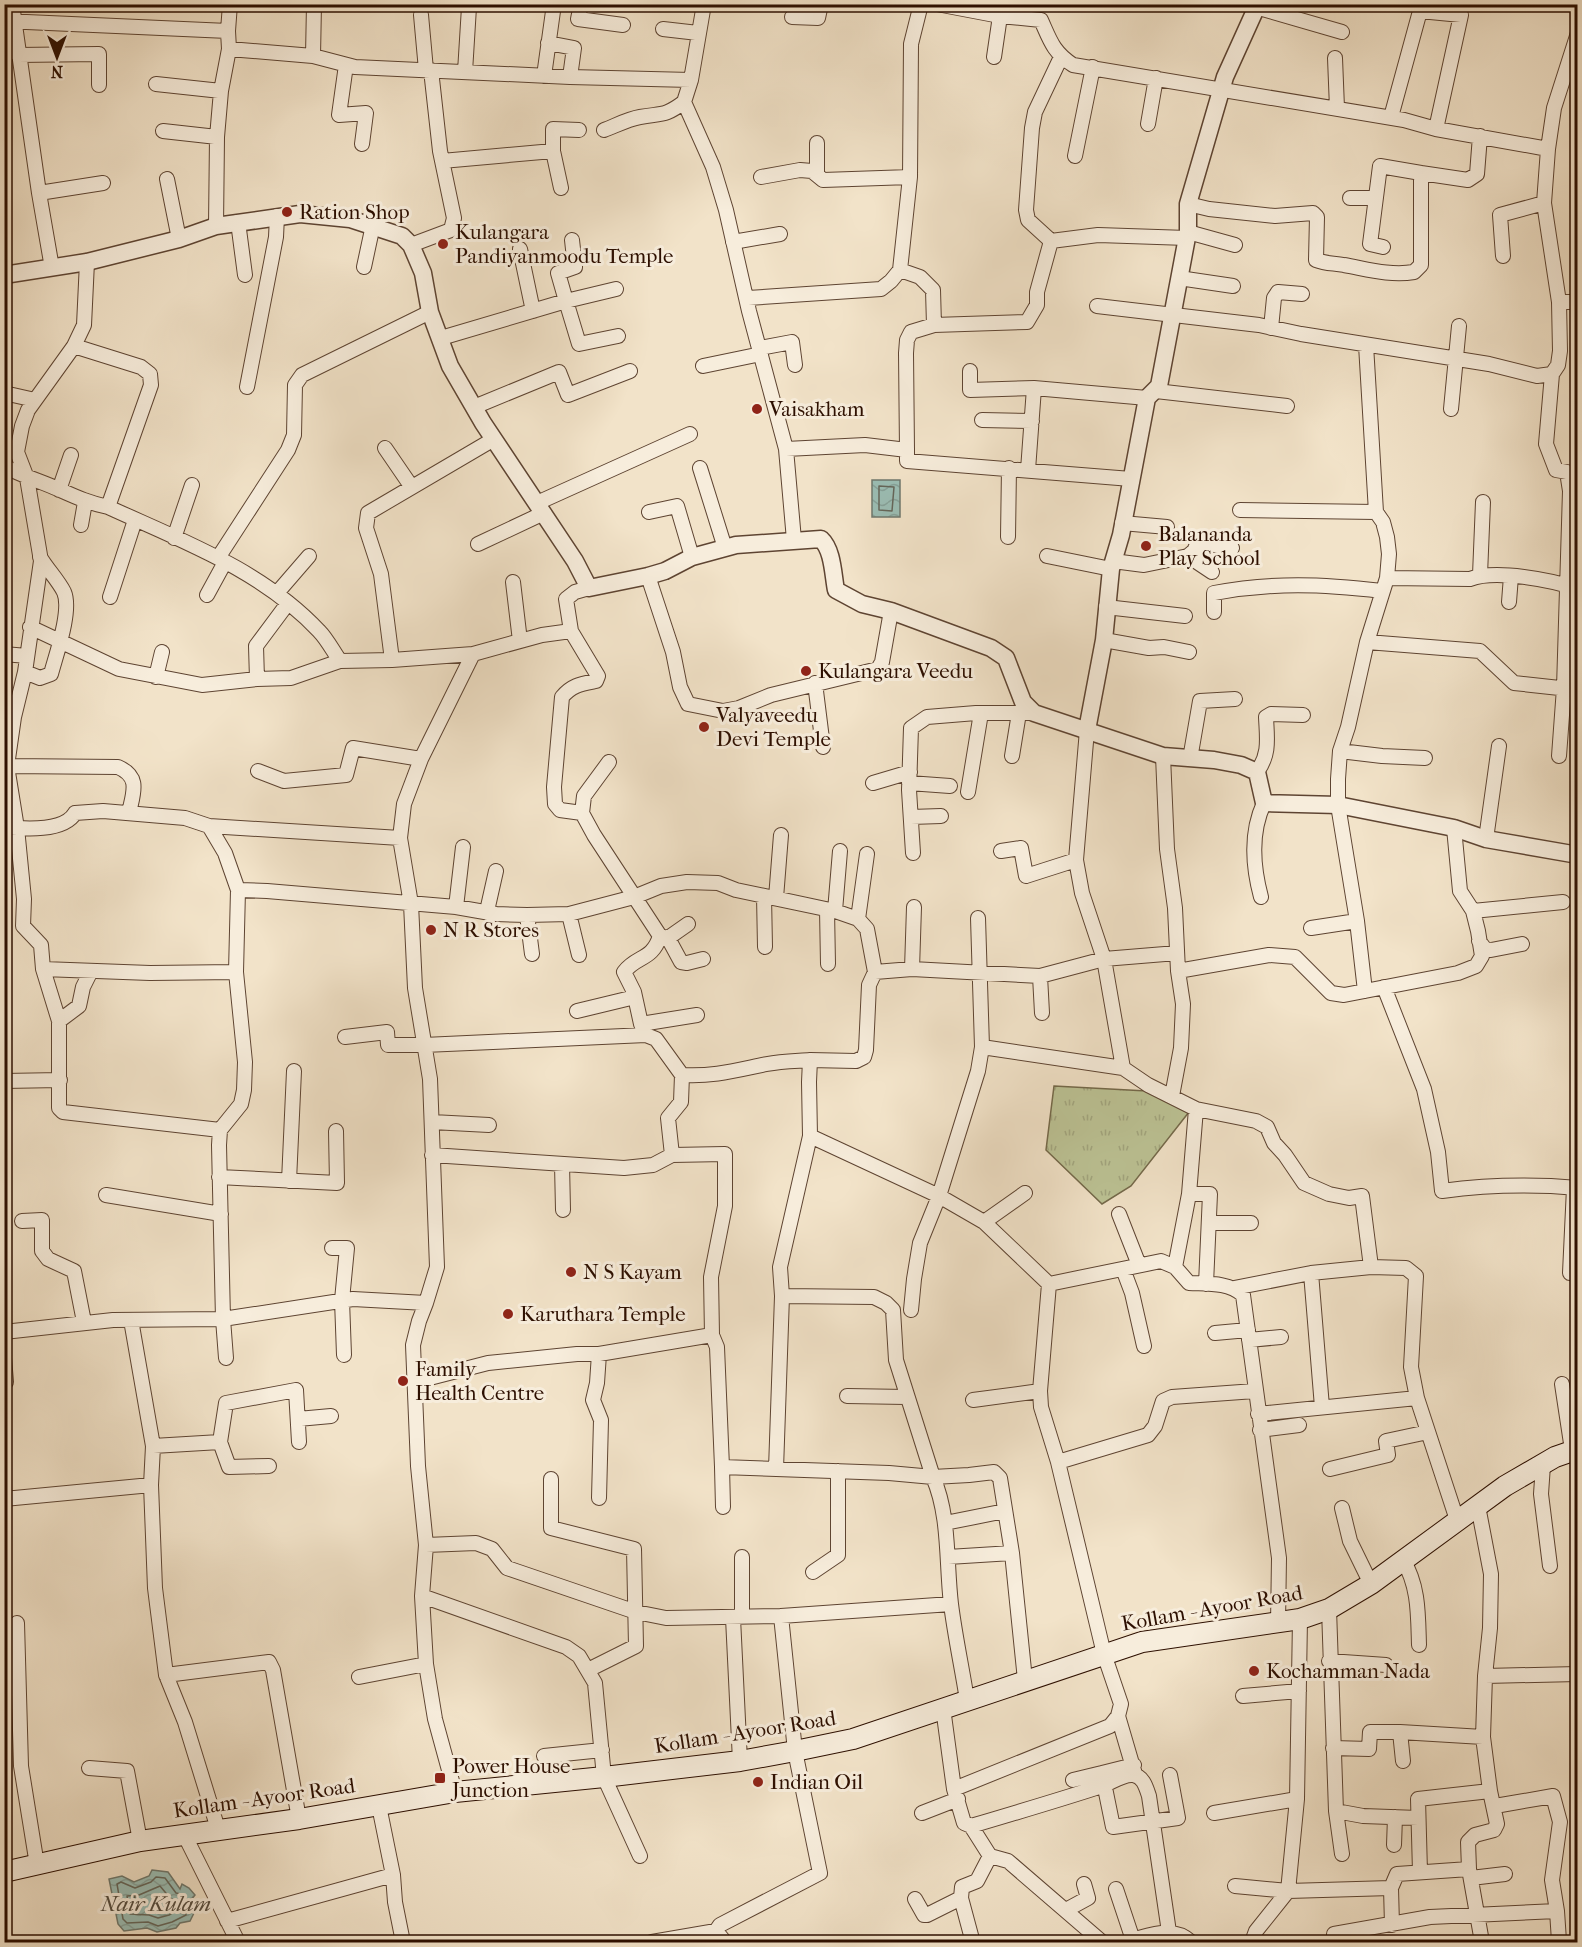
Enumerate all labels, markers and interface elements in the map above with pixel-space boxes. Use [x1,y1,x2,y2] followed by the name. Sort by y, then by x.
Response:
[27,27,87,87] north arrow
[50,62,63,81] text: N
[299,200,410,224] place label: Ration Shop
[280,205,294,219] marker: Ration Shop
[455,220,673,268] place label: Kulangara Pandiyanmoodu Temple
[436,237,450,251] marker: Kulangara Pandiyanmoodu Temple
[768,397,865,421] place label: Vaisakham
[750,402,764,416] marker: Vaisakham
[1158,522,1260,570] place label: Balananda Play School
[1139,539,1153,553] marker: Balananda Play School
[818,659,973,683] place label: Kulangara Veedu
[799,664,813,678] marker: Kulangara Veedu
[715,703,831,751] place label: Valyaveedu Devi Temple
[697,720,711,734] marker: Valyaveedu Devi Temple
[443,918,539,942] place label: N R Stores
[424,923,438,937] marker: N R Stores
[583,1260,682,1284] place label: N S Kayam
[564,1265,578,1279] marker: N S Kayam
[520,1302,686,1326] place label: Karuthara Temple
[501,1307,515,1321] marker: Karuthara Temple
[415,1357,544,1405] place label: Family Health Centre
[396,1374,410,1388] marker: Family Health Centre
[1120,1580,1305,1636] street label: Kollam - Ayoor Road
[1266,1659,1430,1683] place label: Kochamman Nada
[1247,1664,1261,1678] marker: Kochamman Nada
[653,1706,838,1758] street label: Kollam - Ayoor Road
[450,1754,570,1802] place label: Power House Junction
[770,1770,863,1794] place label: Indian Oil
[433,1771,447,1785] marker: Power House Junction
[171,1773,357,1823] street label: Kollam - Ayoor Road
[751,1775,765,1789] marker: Indian Oil
[100,1891,211,1917] water label: Nair Kulam

